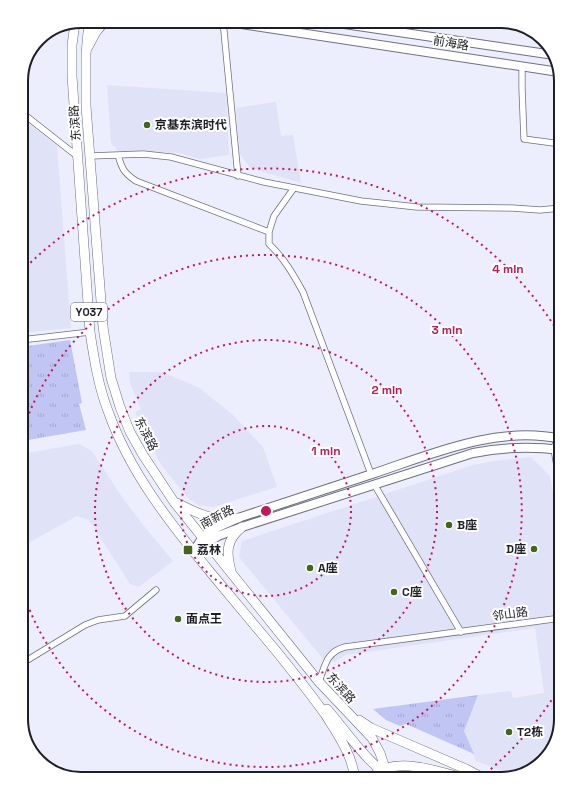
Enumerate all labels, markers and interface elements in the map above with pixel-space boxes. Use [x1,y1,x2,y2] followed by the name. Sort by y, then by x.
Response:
[432,32,470,54] street label: 前海路
[66,104,84,142] street label: 东滨路
[155,117,227,133] place label: 京基东滨时代
[142,120,152,130] marker: 京基东滨时代
[492,261,524,277] text: 4 min
[71,303,107,321] road number: Y037
[431,322,463,338] text: 3 min
[371,382,403,398] text: 2 min
[131,414,161,454] street label: 东滨路
[311,443,341,459] text: 1 min
[197,501,237,533] street label: 南新路
[259,504,273,518] centre of rings
[457,517,477,533] place label: B座
[444,520,454,530] marker: B座
[506,541,526,557] place label: D座
[197,542,221,558] place label: 荔林
[182,544,194,556] marker: 荔林
[529,544,539,554] marker: D座
[318,560,338,576] place label: A座
[305,563,315,573] marker: A座
[402,584,422,600] place label: C座
[389,587,399,597] marker: C座
[491,604,529,624] street label: 邻山路
[186,611,222,627] place label: 面点王
[173,614,183,624] marker: 面点王
[323,669,359,707] street label: 东滨路
[517,724,543,740] place label: T2栋
[504,727,514,737] marker: T2栋

